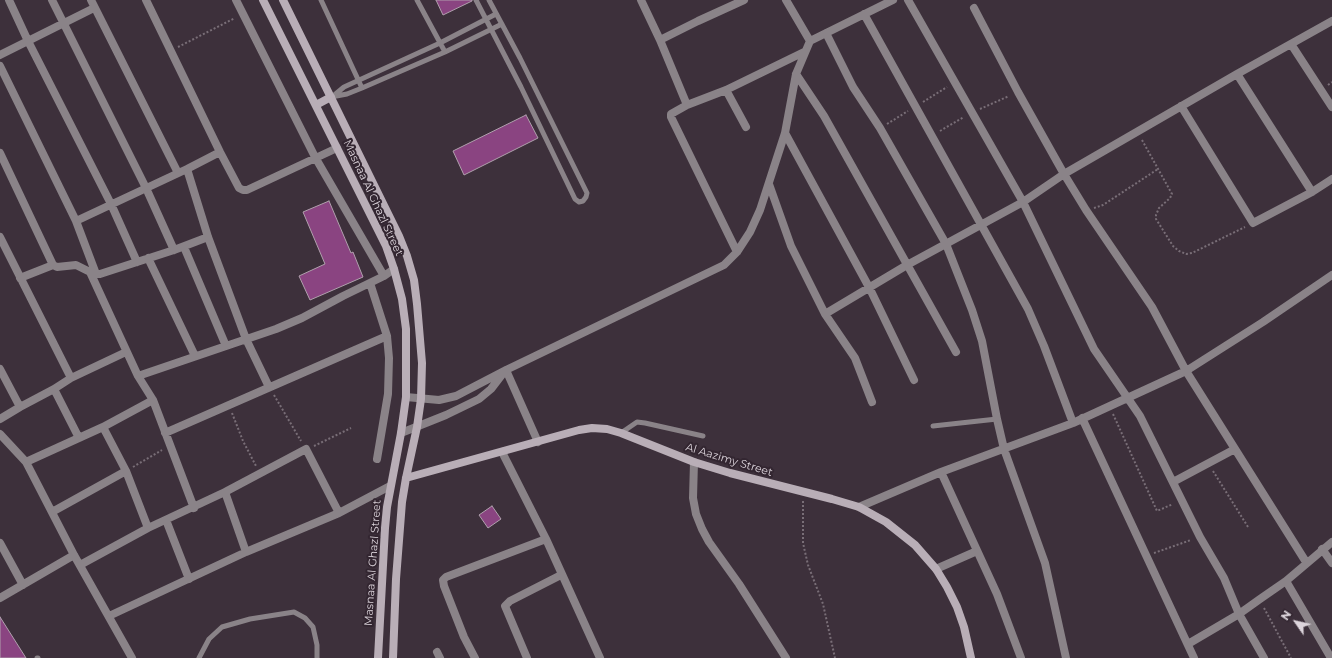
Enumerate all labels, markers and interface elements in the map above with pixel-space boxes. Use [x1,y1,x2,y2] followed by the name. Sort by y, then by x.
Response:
[340,138,406,258] street label: Masnaa Al Ghazl Street
[684,440,774,480] street label: Al Aazimy Street
[362,499,384,627] street label: Masnaa Al Ghazl Street
[1276,602,1316,642] north arrow
[1278,608,1294,623] text: N

